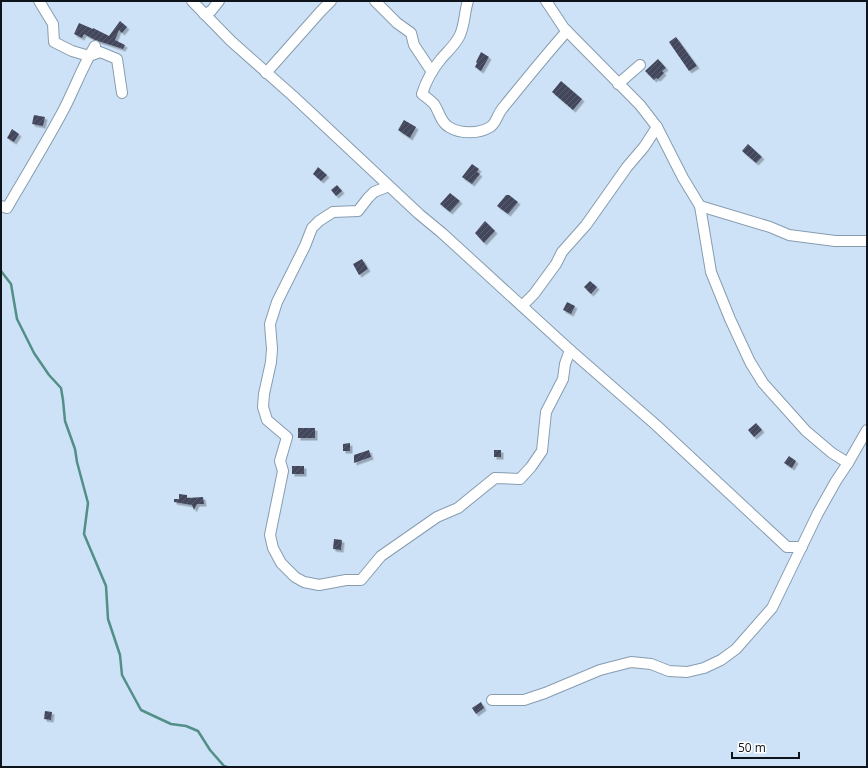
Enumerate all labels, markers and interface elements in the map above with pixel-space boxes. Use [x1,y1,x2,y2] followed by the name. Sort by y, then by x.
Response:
[732,734,799,760] scale bar
[738,739,766,756] text: 50 m

